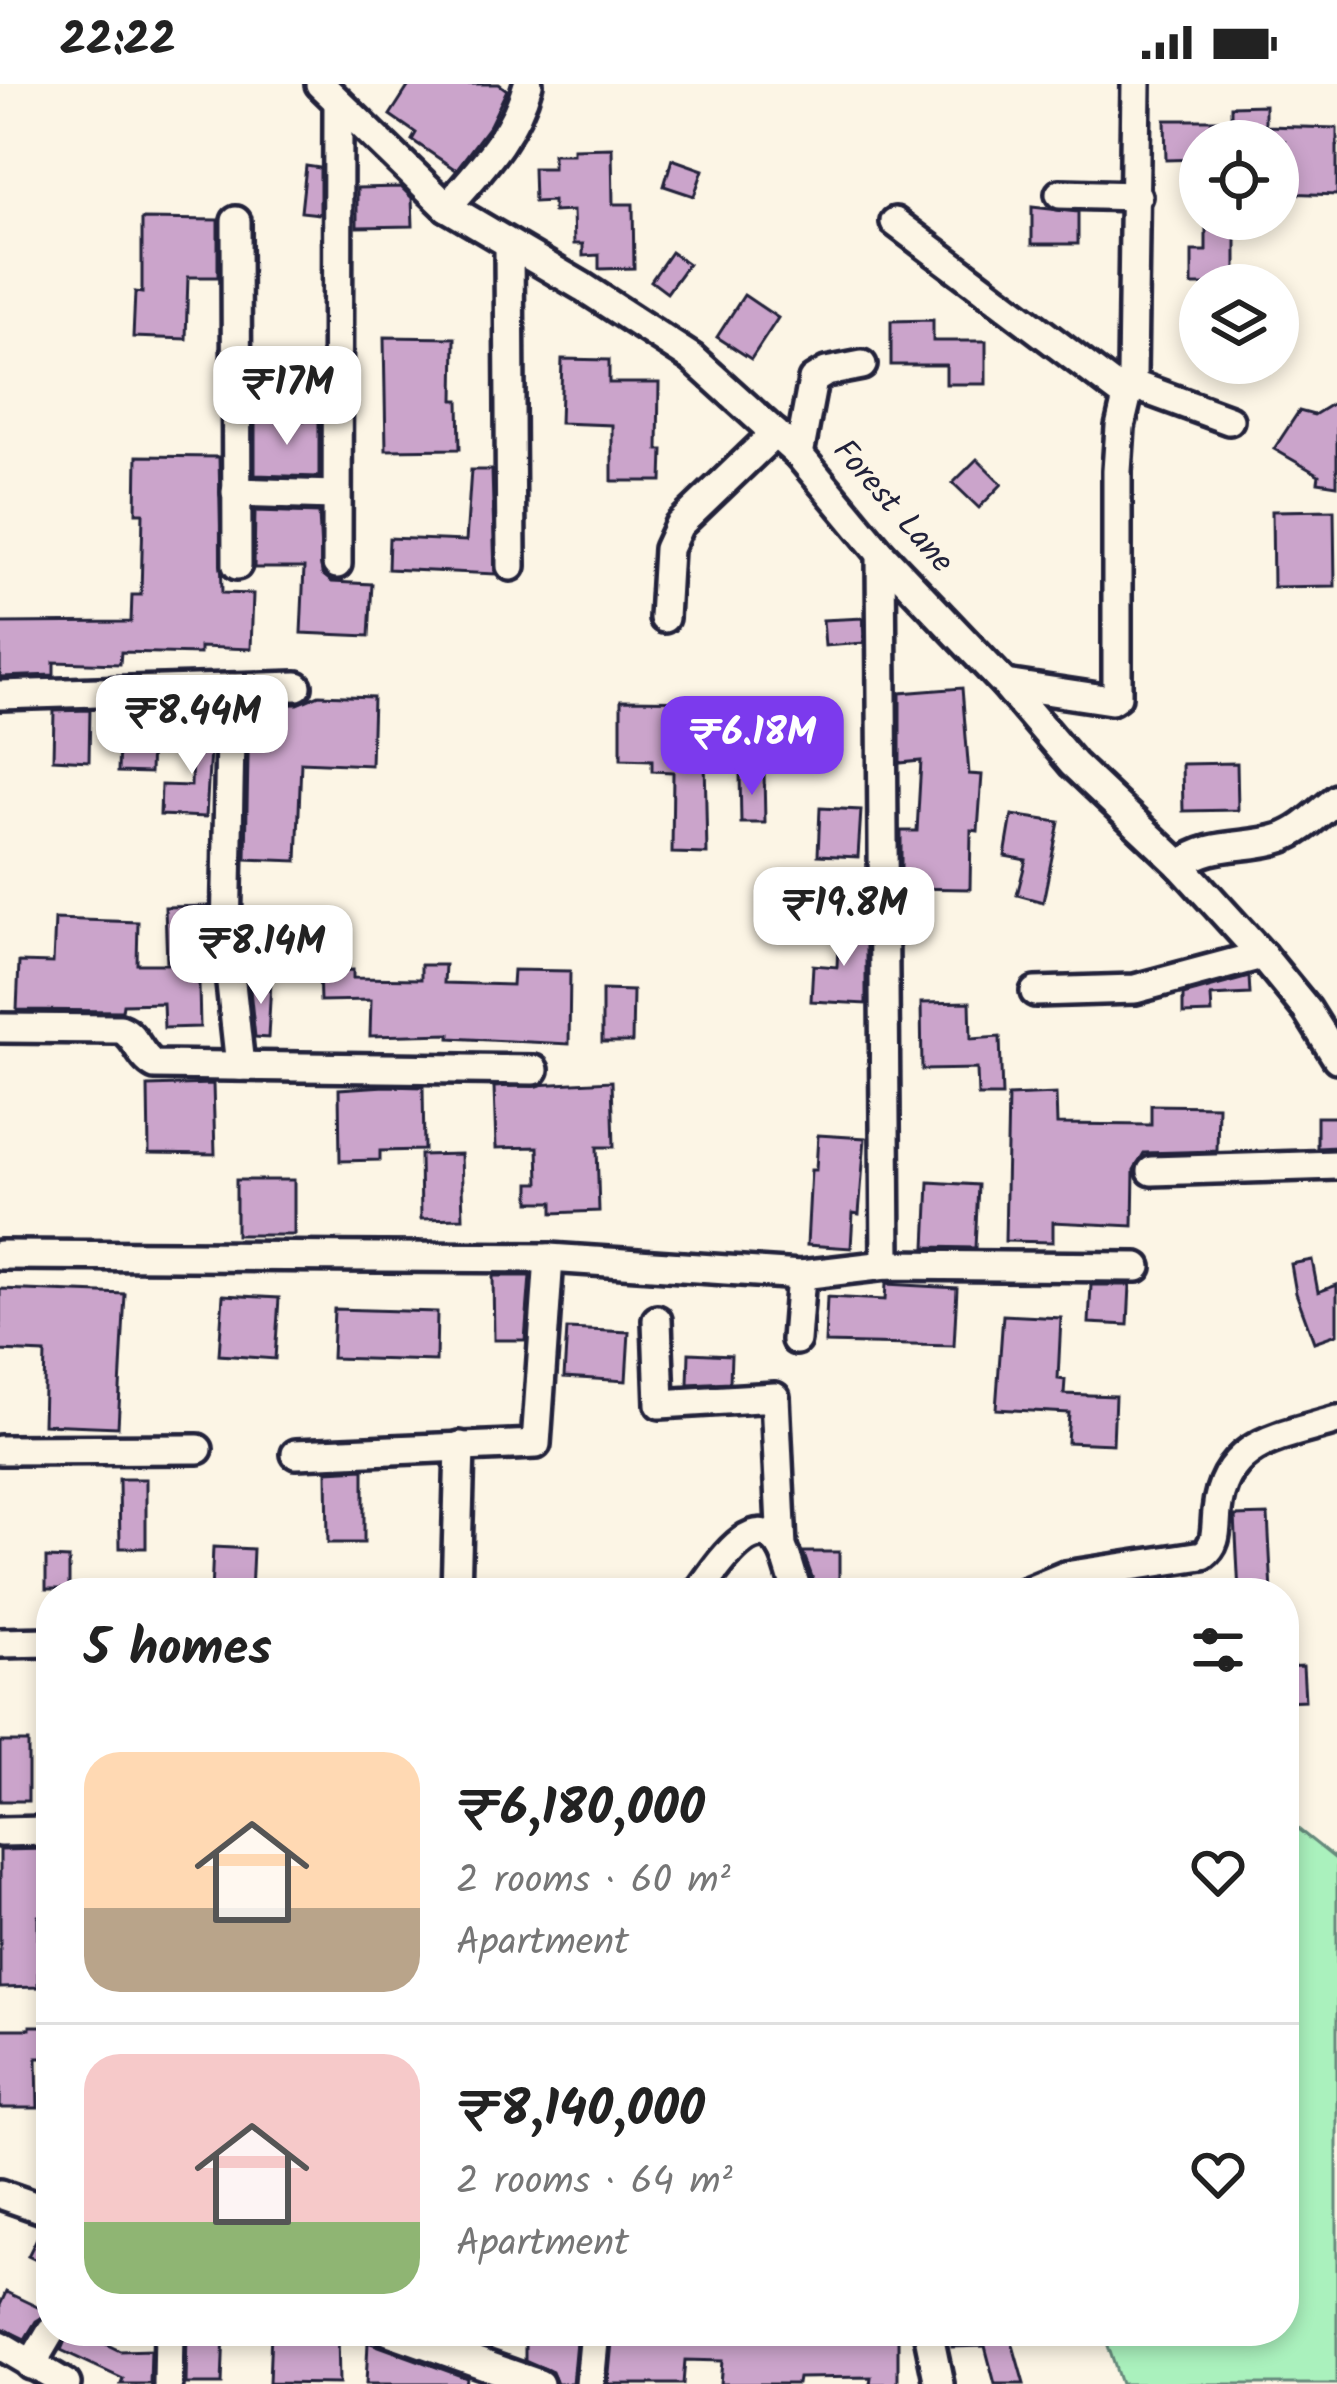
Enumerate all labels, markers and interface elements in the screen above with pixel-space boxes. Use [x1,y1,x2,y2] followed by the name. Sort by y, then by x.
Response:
[60,6,176,78] text: 22:22
[1179,120,1299,384] map controls
[1179,120,1299,240] button: locate
[1179,264,1299,384] button: layers
[216,346,358,448] pin: ₹17M
[240,354,334,416] text: ₹17M
[818,428,966,586] street label: Forest Lane
[94,675,290,777] pin: ₹8.44M
[123,683,261,745] text: ₹8.44M
[654,696,850,798] pin: ₹6.18M
[688,704,816,766] text: ₹6.18M
[746,867,942,969] pin: ₹19.8M
[780,875,908,937] text: ₹19.8M
[163,905,359,1007] pin: ₹8.14M
[197,913,325,975] text: ₹8.14M
[84,1610,272,1691] text: 5 homes
[1185,1617,1251,1683] icon: filters
[456,1770,705,1851] text: ₹6,180,000
[180,1800,324,1944] icon: home
[1185,1839,1251,1905] icon: heart
[456,1851,731,1913] text: 2 rooms · 60 m²
[456,1913,629,1975] text: Apartment
[456,2071,705,2152] text: ₹8,140,000
[180,2102,324,2246] icon: home
[1185,2141,1251,2207] icon: heart
[456,2152,733,2214] text: 2 rooms · 64 m²
[456,2214,629,2276] text: Apartment

